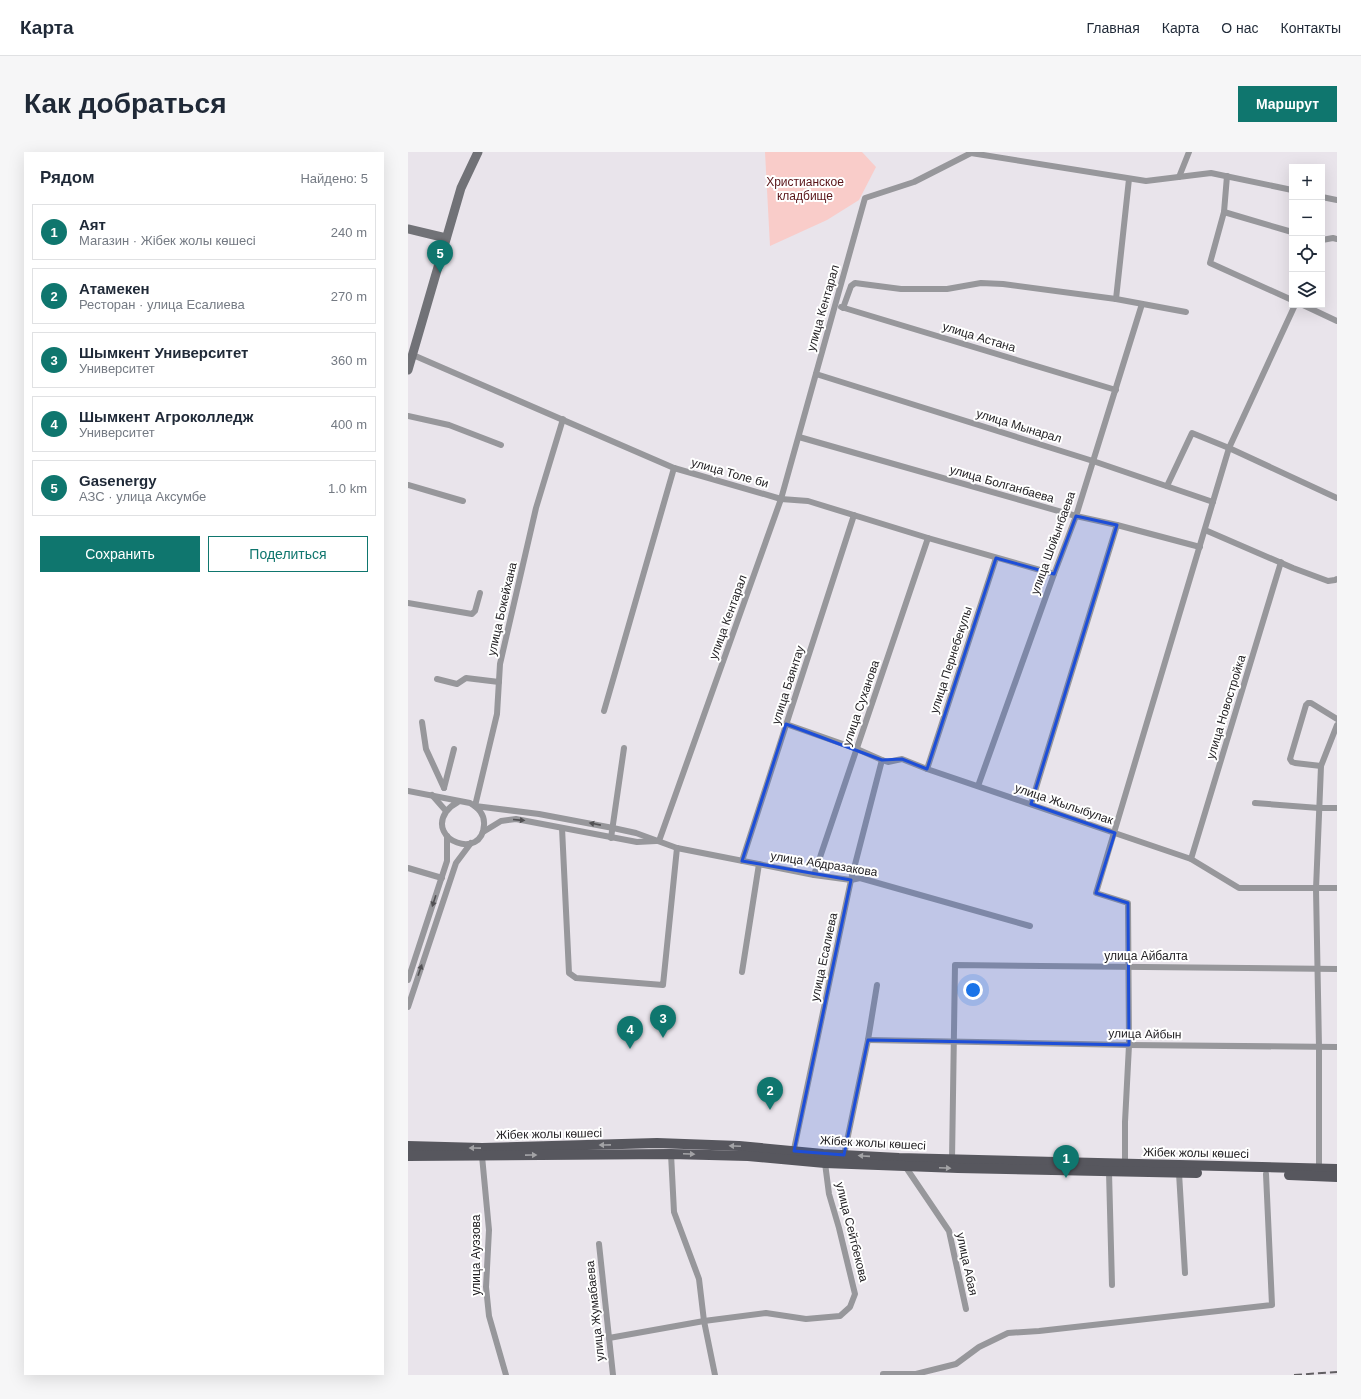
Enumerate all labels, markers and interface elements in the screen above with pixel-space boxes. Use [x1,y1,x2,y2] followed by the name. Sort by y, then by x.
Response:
[20,17,74,38] text: Карта
[1086,20,1140,36] text: Главная
[1162,20,1199,36] text: Карта
[1221,20,1259,36] text: О нас
[1281,20,1341,36] text: Контакты
[1238,86,1337,122] button: Маршрут
[24,88,226,119] text: Как добраться
[1289,164,1325,308] map controls
[1289,164,1325,200] button: +
[40,168,95,187] text: Рядом
[300,171,368,186] text: Найдено: 5
[766,175,844,203] park label: Христианское кладбище
[1289,200,1325,236] button: −
[79,216,106,233] text: Аят
[50,225,58,240] text: 1
[331,225,367,240] text: 240 m
[79,233,256,248] text: Магазин · Жібек жолы көшесі
[1289,236,1325,272] button: locate
[427,240,453,273] pin: 5
[804,263,842,353] street label: улица Кентарал
[1289,272,1325,308] button: layers
[79,280,150,297] text: Атамекен
[50,289,58,304] text: 2
[331,289,367,304] text: 270 m
[79,297,245,312] text: Ресторан · улица Есалиева
[941,319,1018,355] street label: улица Астана
[79,344,248,361] text: Шымкент Университет
[50,353,58,368] text: 3
[331,353,367,368] text: 360 m
[79,361,155,376] text: Университет
[975,406,1063,446] street label: улица Мынарал
[79,408,253,425] text: Шымкент Агроколледж
[50,417,58,432] text: 4
[331,417,367,432] text: 400 m
[79,425,155,440] text: Университет
[690,455,770,491] street label: улица Толе би
[948,462,1056,506] street label: улица Болганбаева
[79,472,157,489] text: Gasenergy
[50,481,58,496] text: 5
[328,481,367,496] text: 1.0 km
[79,489,206,504] text: АЗС · улица Аксумбе
[1028,489,1078,597] street label: улица Шойынбаева
[40,536,200,572] button: Сохранить
[208,536,368,572] button: Поделиться
[484,561,520,657] street label: улица Бокейхана
[706,573,750,661] street label: улица Кентарал
[927,605,975,715] street label: улица Пернебекулы
[769,644,807,726] street label: улица Баянтау
[1203,653,1249,761] street label: улица Новостройка
[840,658,882,748] street label: улица Суханова
[1013,781,1116,828] street label: улица Жылыбулак
[513,816,525,823] one-way arrow
[588,821,601,827] one-way arrow
[770,849,879,879] street label: улица Абдразакова
[431,895,437,907] one-way arrow
[808,911,840,1003] street label: улица Есалиева
[1104,949,1188,963] street label: улица Айбалта
[418,963,424,975] one-way arrow
[963,980,983,1000] your location
[650,1005,676,1038] pin: 3
[617,1016,643,1049] pin: 4
[1108,1026,1182,1042] street label: улица Айбын
[757,1077,783,1110] pin: 2
[496,1126,602,1142] street label: Жібек жолы көшесі
[820,1133,926,1153] street label: Жібек жолы көшесі
[599,1142,611,1149] one-way arrow
[728,1143,741,1149] one-way arrow
[469,1144,481,1151] one-way arrow
[1053,1145,1079,1178] pin: 1
[1143,1145,1249,1161] street label: Жібек жолы көшесі
[683,1151,696,1157] one-way arrow
[525,1152,538,1158] one-way arrow
[857,1153,870,1159] one-way arrow
[939,1165,952,1171] one-way arrow
[833,1181,871,1284] street label: улица Сейтбекова
[469,1214,483,1296] street label: улица Ауэзова
[953,1231,981,1297] street label: улица Абая
[583,1260,607,1362] street label: улица Жумабаева

